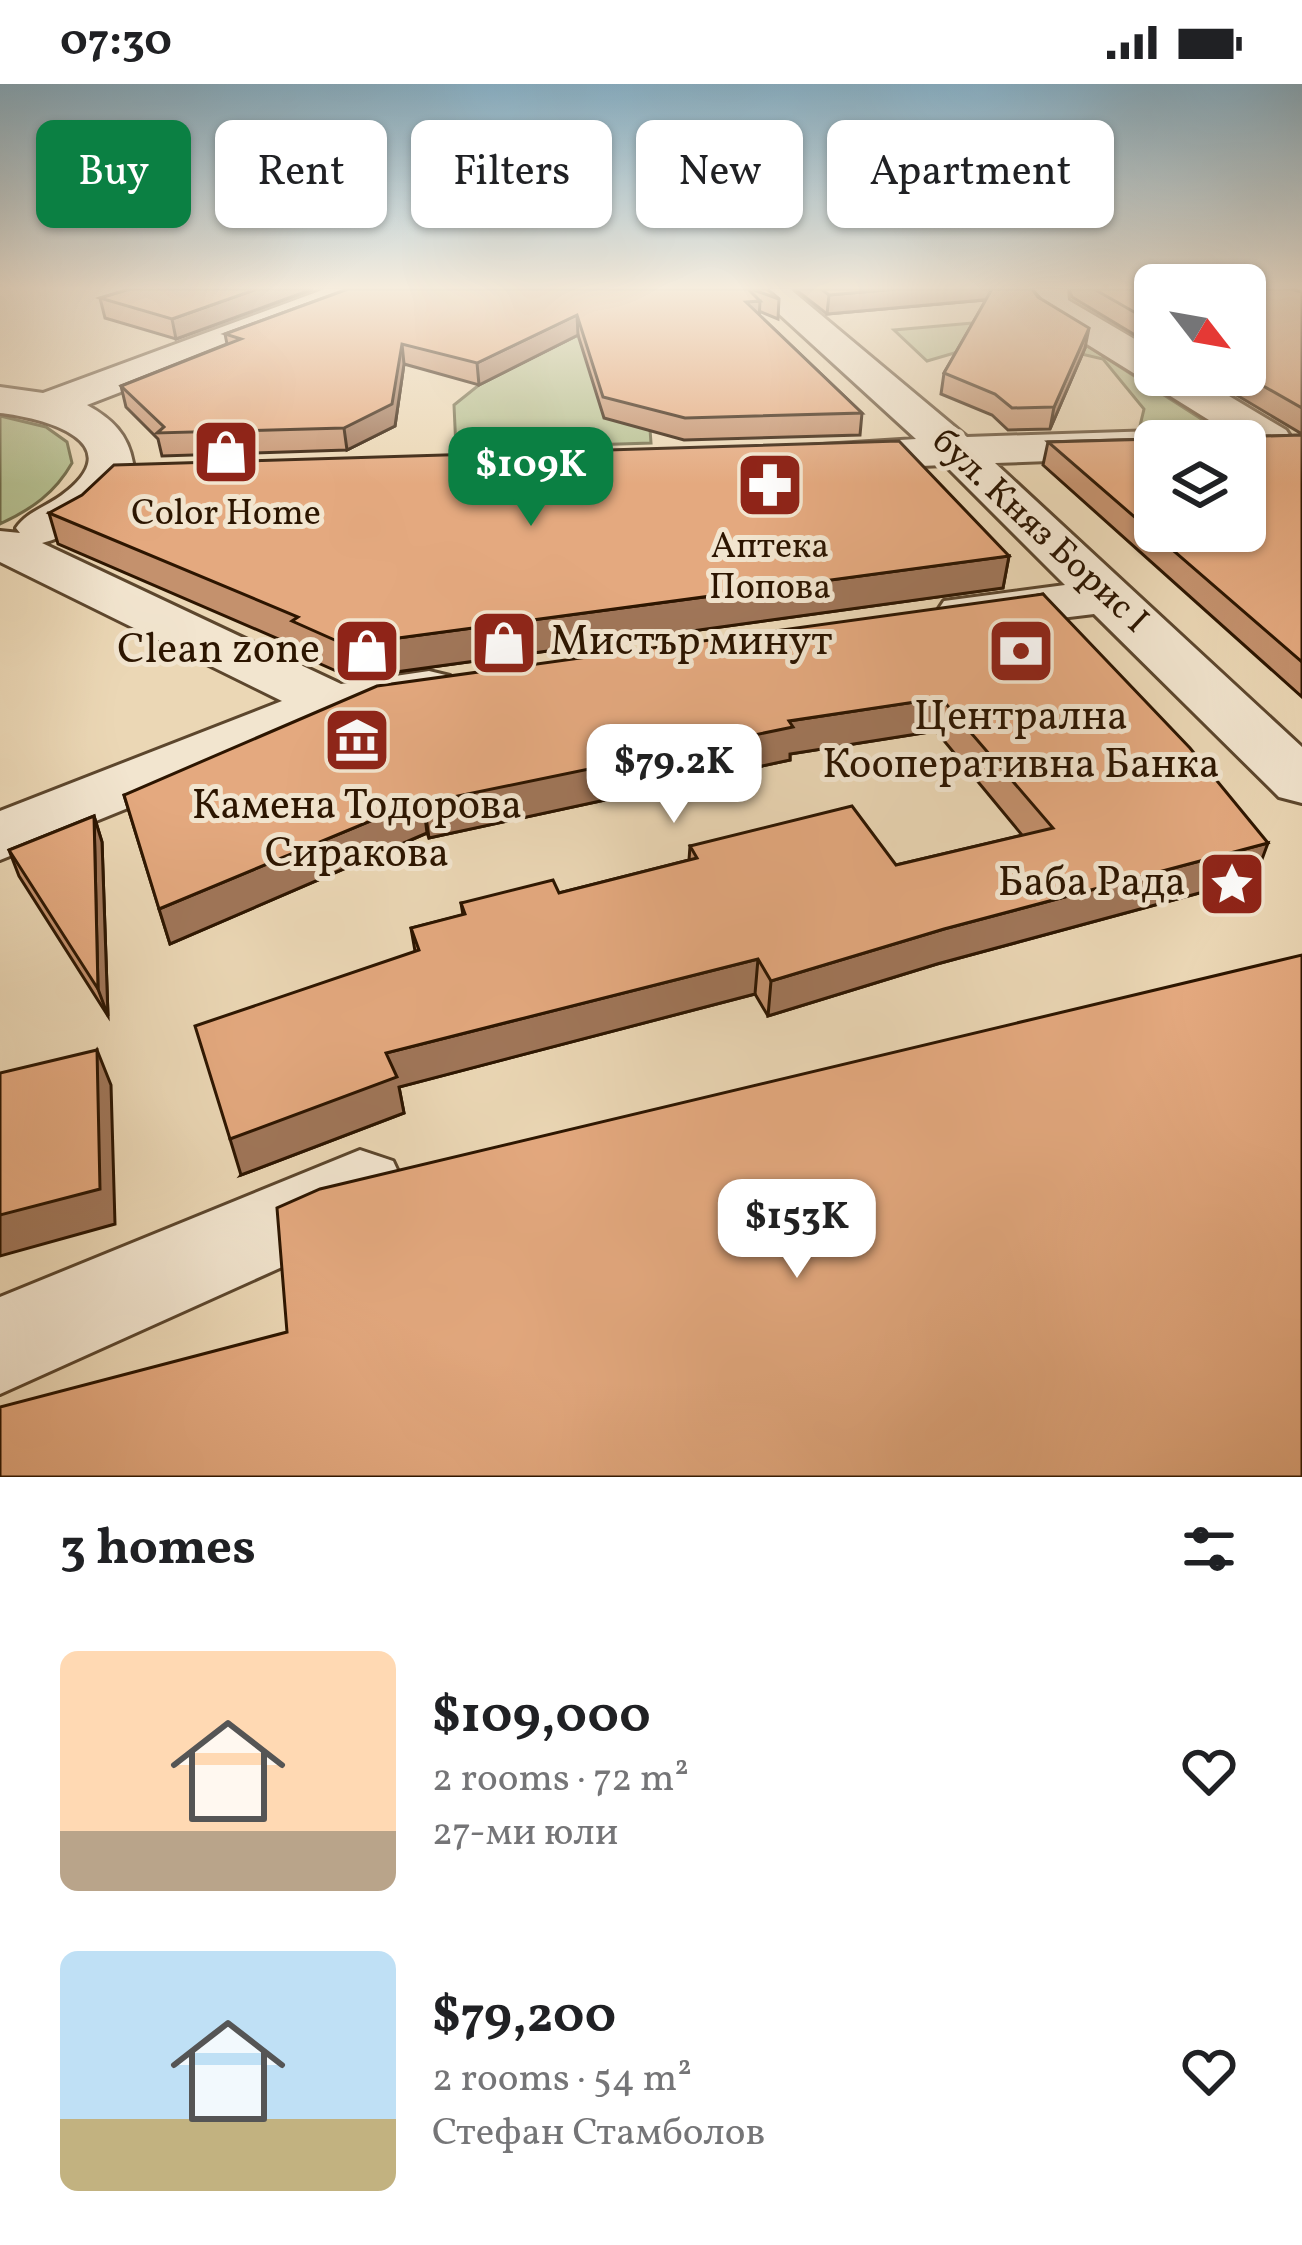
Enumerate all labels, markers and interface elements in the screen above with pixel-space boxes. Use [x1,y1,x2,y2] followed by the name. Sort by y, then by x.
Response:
[60,11,172,74] text: 07:30
[36,120,191,228] chip: Buy
[215,120,387,228] chip: Rent
[411,120,612,228] chip: Filters
[636,120,803,228] chip: New
[827,120,1114,228] chip: Apartment
[1134,264,1266,396] north arrow
[1134,264,1266,552] map controls
[191,417,261,487] shop icon: Color Home
[919,418,1159,646] street label: бул. Княз Борис I
[1134,420,1266,552] button: layers
[447,427,615,529] pin: $109K
[475,439,587,493] text: $109K
[735,450,805,520] pharmacy icon: Аптека Попова
[131,490,321,540] place label: Color Home
[709,523,831,614] place label: Аптека Попова
[469,608,539,678] shop icon: Мистър минут
[550,614,833,673] place label: Мистър минут
[332,616,402,686] shop icon: Clean zone
[986,616,1056,686] bank icon: Централна Кооперативна Банка
[117,622,320,681] place label: Clean zone
[822,689,1220,796] place label: Централна Кооперативна Банка
[322,705,392,775] museum icon: Камена Тодорова Сиракова
[576,724,772,826] pin: $79.2K
[614,736,734,790] text: $79.2K
[192,778,522,885] place label: Камена Тодорова Сиракова
[1197,849,1267,919] place icon: Баба Рада
[998,855,1186,914] place label: Баба Рада
[713,1179,881,1281] pin: $153K
[745,1191,849,1245] text: $153K
[60,1514,256,1585] text: 3 homes
[1176,1516,1242,1582] icon: filters
[432,1682,651,1753] text: $109,000
[156,1699,300,1843] icon: home
[1176,1738,1242,1804] icon: heart
[432,1753,689,1807] text: 2 rooms · 72 m²
[432,1807,618,1861] text: 27-ми юли
[432,1982,616,2053] text: $79,200
[156,1999,300,2143] icon: home
[1176,2038,1242,2104] icon: heart
[432,2053,692,2107] text: 2 rooms · 54 m²
[432,2107,765,2161] text: Стефан Стамболов

